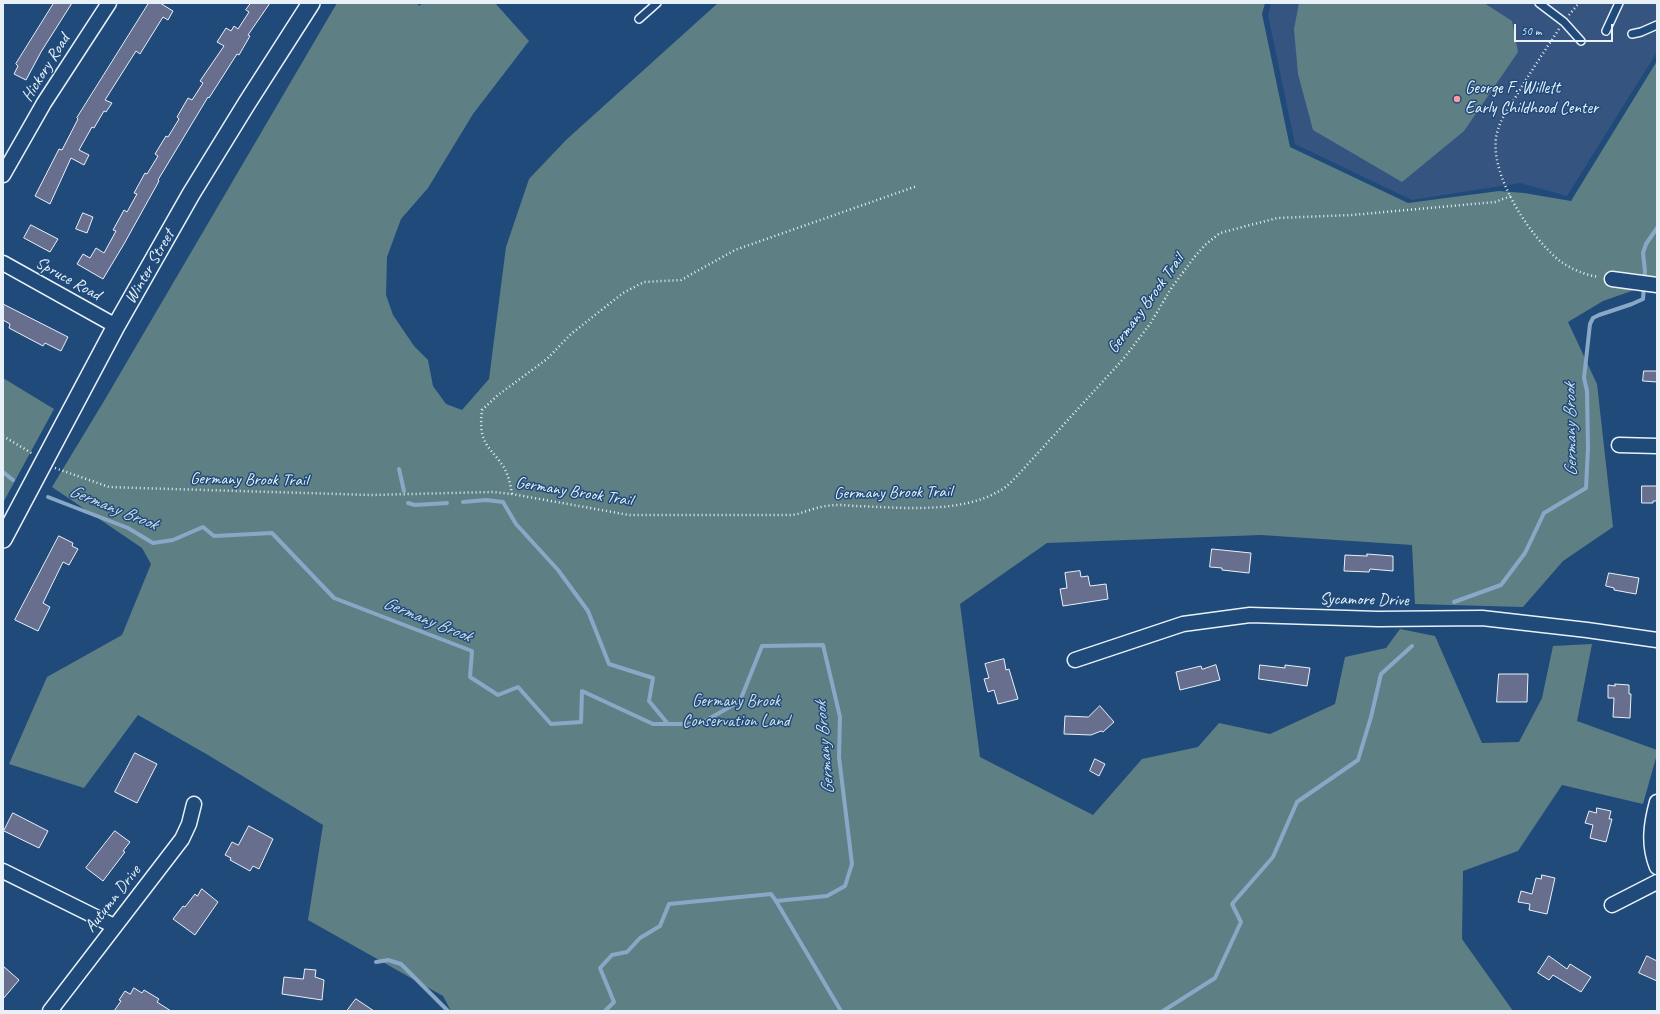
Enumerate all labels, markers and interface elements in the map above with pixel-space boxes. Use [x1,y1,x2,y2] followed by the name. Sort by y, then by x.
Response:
[1516,16,1615,42] scale bar
[1521,23,1541,39] text: 50 m
[17,31,75,105] street label: Hickory Road
[1465,79,1598,119] place label: George F. Willett Early Childhood Center
[1452,94,1462,104] marker: George F. Willett Early Childhood Center
[121,226,179,308] street label: Winter Street
[1103,250,1189,358] street label: Germany Brook Trail
[32,253,104,305] street label: Spruce Road
[1559,383,1583,477] water label: Germany Brook
[190,469,308,491] street label: Germany Brook Trail
[514,473,634,511] street label: Germany Brook Trail
[66,481,160,535] water label: Germany Brook
[834,482,952,504] street label: Germany Brook Trail
[1319,589,1409,611] street label: Sycamore Drive
[380,593,474,647] water label: Germany Brook
[682,692,790,732] park label: Germany Brook Conservation Land
[810,701,840,795] water label: Germany Brook
[81,861,145,937] street label: Autumn Drive

